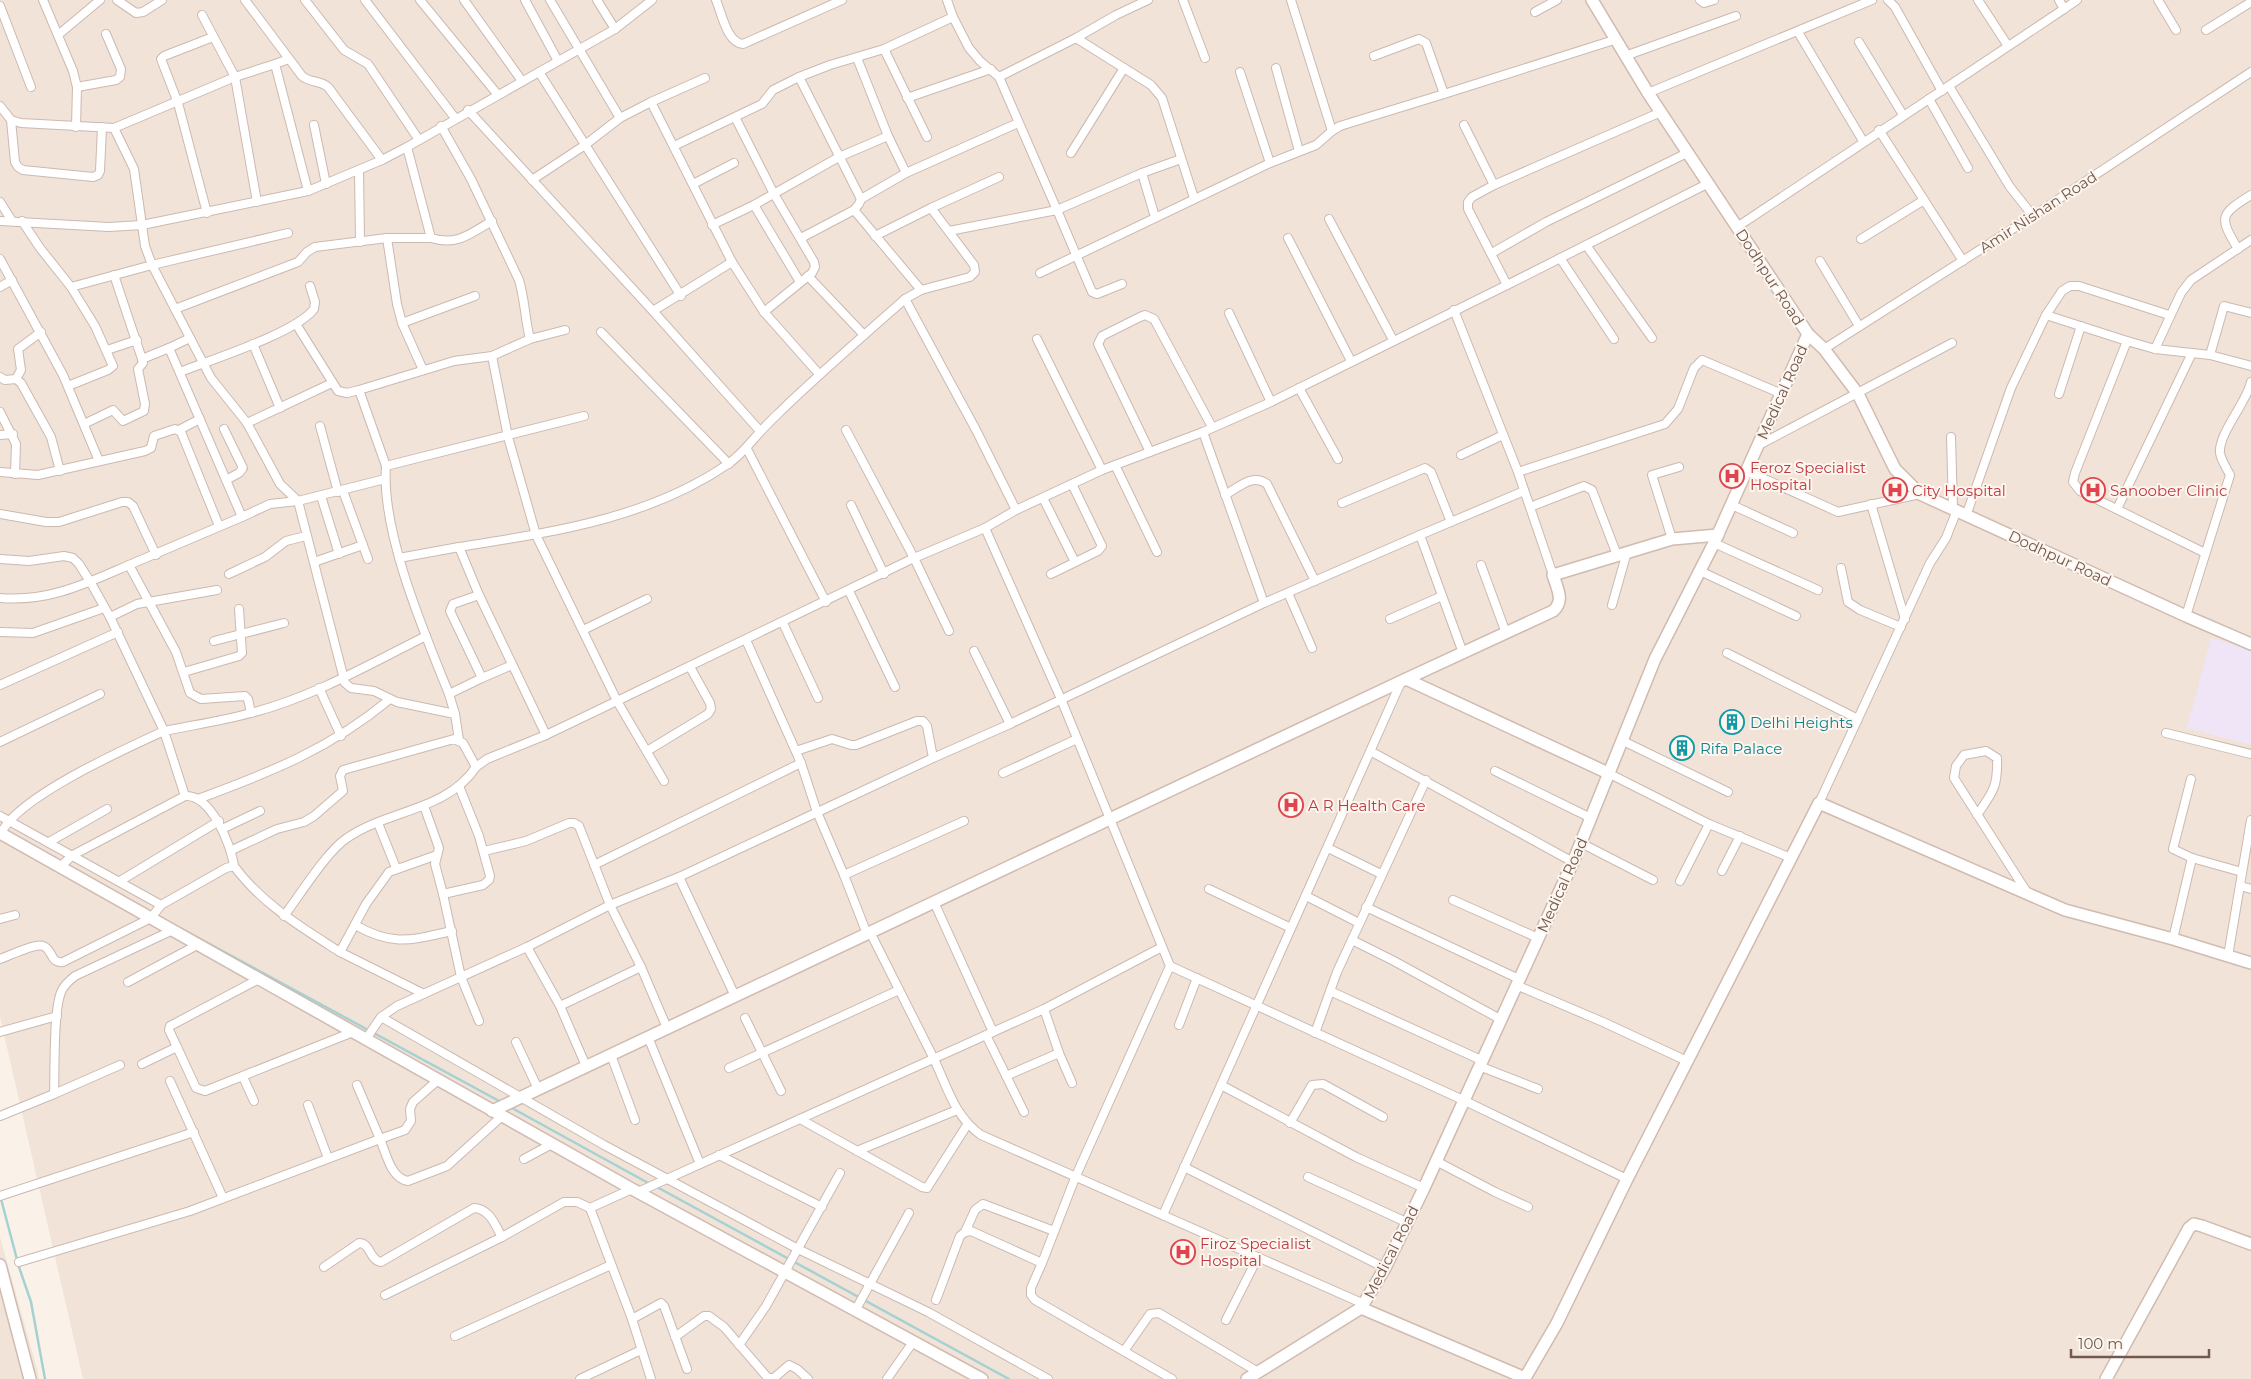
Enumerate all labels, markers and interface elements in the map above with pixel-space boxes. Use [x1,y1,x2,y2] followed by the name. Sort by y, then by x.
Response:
[1976,167,2100,257] street label: Amir Nishan Road
[1732,225,1808,329] street label: Dodhpur Road
[1753,342,1811,442] street label: Medical Road
[1750,458,1866,494] place label: Feroz Specialist Hospital
[1719,463,1745,489] hospital icon: Feroz Specialist Hospital
[1882,477,1908,503] hospital icon: City Hospital
[2080,477,2106,503] hospital icon: Sanoober Clinic
[1912,481,2006,500] place label: City Hospital
[2110,481,2228,500] place label: Sanoober Clinic
[2005,526,2115,590] street label: Dodhpur Road
[1719,709,1745,735] building icon: Delhi Heights
[1750,713,1853,732] place label: Delhi Heights
[1669,735,1695,761] building icon: Rifa Palace
[1700,739,1782,758] place label: Rifa Palace
[1278,792,1304,818] hospital icon: A R Health Care
[1308,796,1426,815] place label: A R Health Care
[1533,835,1591,935] street label: Medical Road
[1359,1202,1423,1302] street label: Medical Road
[1200,1234,1311,1270] place label: Firoz Specialist Hospital
[1170,1239,1196,1265] hospital icon: Firoz Specialist Hospital
[2071,1326,2208,1358] scale bar
[2078,1334,2123,1353] text: 100 m

